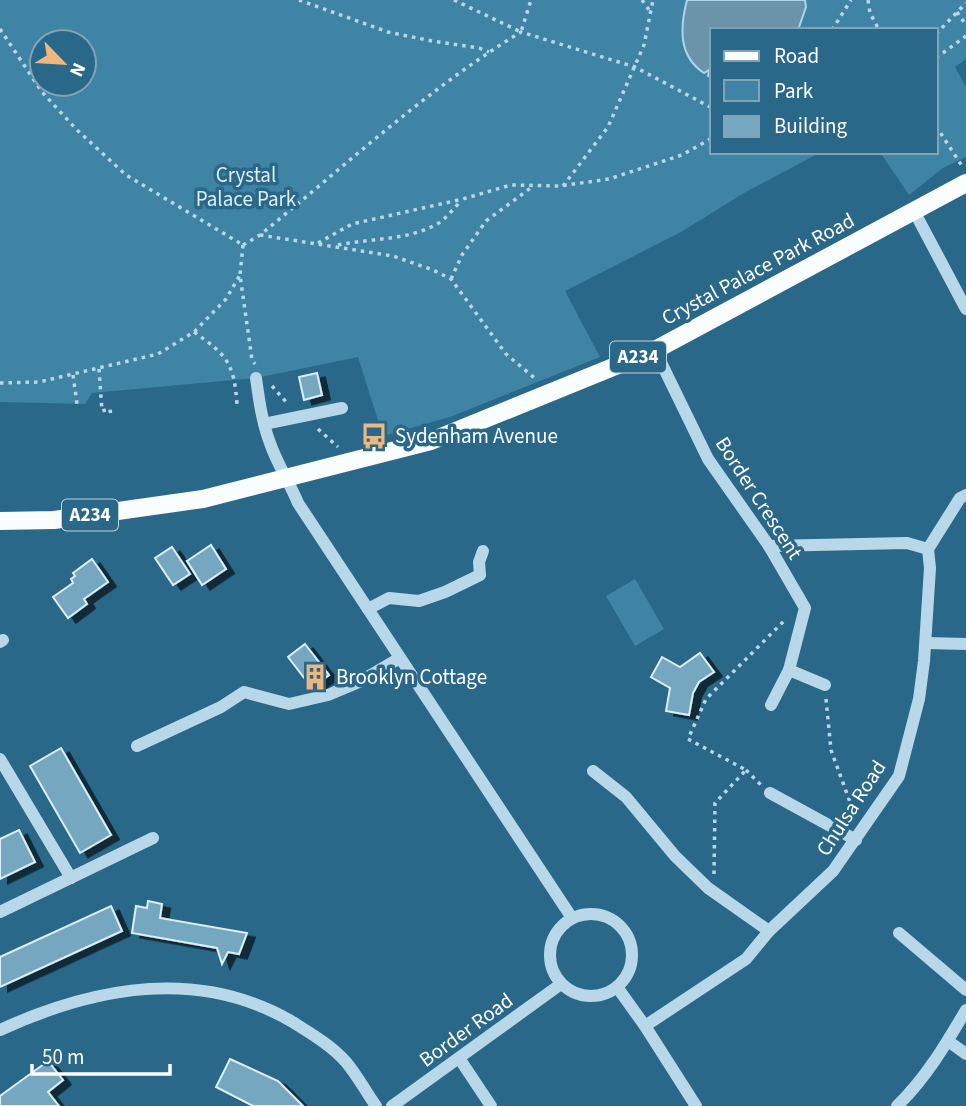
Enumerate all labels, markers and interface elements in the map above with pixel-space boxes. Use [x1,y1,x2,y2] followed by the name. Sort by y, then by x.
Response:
[28,28,98,98] north arrow
[710,28,938,154] legend
[774,41,819,71] text: Road
[62,58,92,81] text: N
[774,76,814,106] text: Park
[774,111,848,141] text: Building
[196,160,297,214] park label: Crystal Palace Park
[656,205,860,333] street label: Crystal Palace Park Road
[610,342,666,372] road number: A234
[359,421,389,451] bus stop icon: Sydenham Avenue
[395,421,558,451] place label: Sydenham Avenue
[708,431,810,565] street label: Border Crescent
[62,500,118,530] road number: A234
[300,662,330,692] building icon: Brooklyn Cottage
[336,662,487,692] place label: Brooklyn Cottage
[809,754,893,862] street label: Chulsa Road
[413,986,519,1074] street label: Border Road
[32,1032,170,1076] scale bar
[42,1042,84,1072] text: 50 m

